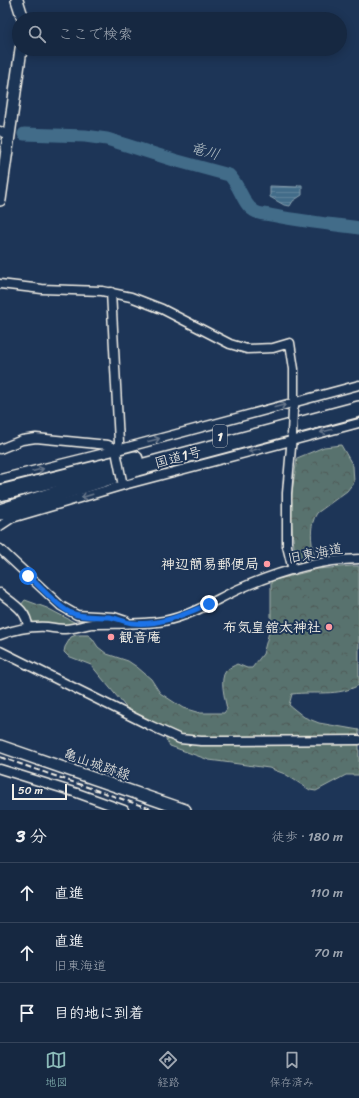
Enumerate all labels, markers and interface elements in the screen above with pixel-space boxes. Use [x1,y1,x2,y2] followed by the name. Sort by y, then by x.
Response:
[12,12,347,56] search box
[58,21,133,47] text: ここで検索
[26,23,48,45] icon: search
[187,134,223,168] water label: 竜川
[273,402,286,410] one-way arrow
[213,425,227,447] road number: 1
[319,428,332,436] one-way arrow
[147,436,160,443] one-way arrow
[152,439,205,476] street label: 国道1号
[248,447,261,454] one-way arrow
[31,466,44,473] one-way arrow
[81,493,94,500] one-way arrow
[285,536,345,571] street label: 旧東海道
[161,552,259,577] place label: 神辺簡易郵便局
[262,559,272,569] marker: 神辺簡易郵便局
[19,567,37,585] route start
[200,595,218,613] route end
[223,615,321,640] place label: 布気皇舘太神社
[324,622,334,632] marker: 布気皇舘太神社
[119,625,161,650] place label: 観音庵
[106,632,116,642] marker: 観音庵
[60,741,134,788] street label: 亀山城跡線
[18,781,43,800] text: 50 m
[12,782,67,801] scale bar
[16,821,47,851] text: 3 分
[272,825,343,848] text: 徒歩 · 180 m
[54,880,84,906] text: 直進
[310,881,343,904] text: 110 m
[16,882,38,904] icon: ahead
[54,928,84,954] text: 直進
[314,941,343,964] text: 70 m
[16,942,38,964] icon: ahead
[54,954,106,977] text: 旧東海道
[54,1000,144,1026] text: 目的地に到着
[16,1002,38,1024] icon: arrive
[45,1049,67,1092] tab: 地図
[157,1049,179,1092] tab: 経路
[270,1049,314,1092] tab: 保存済み

